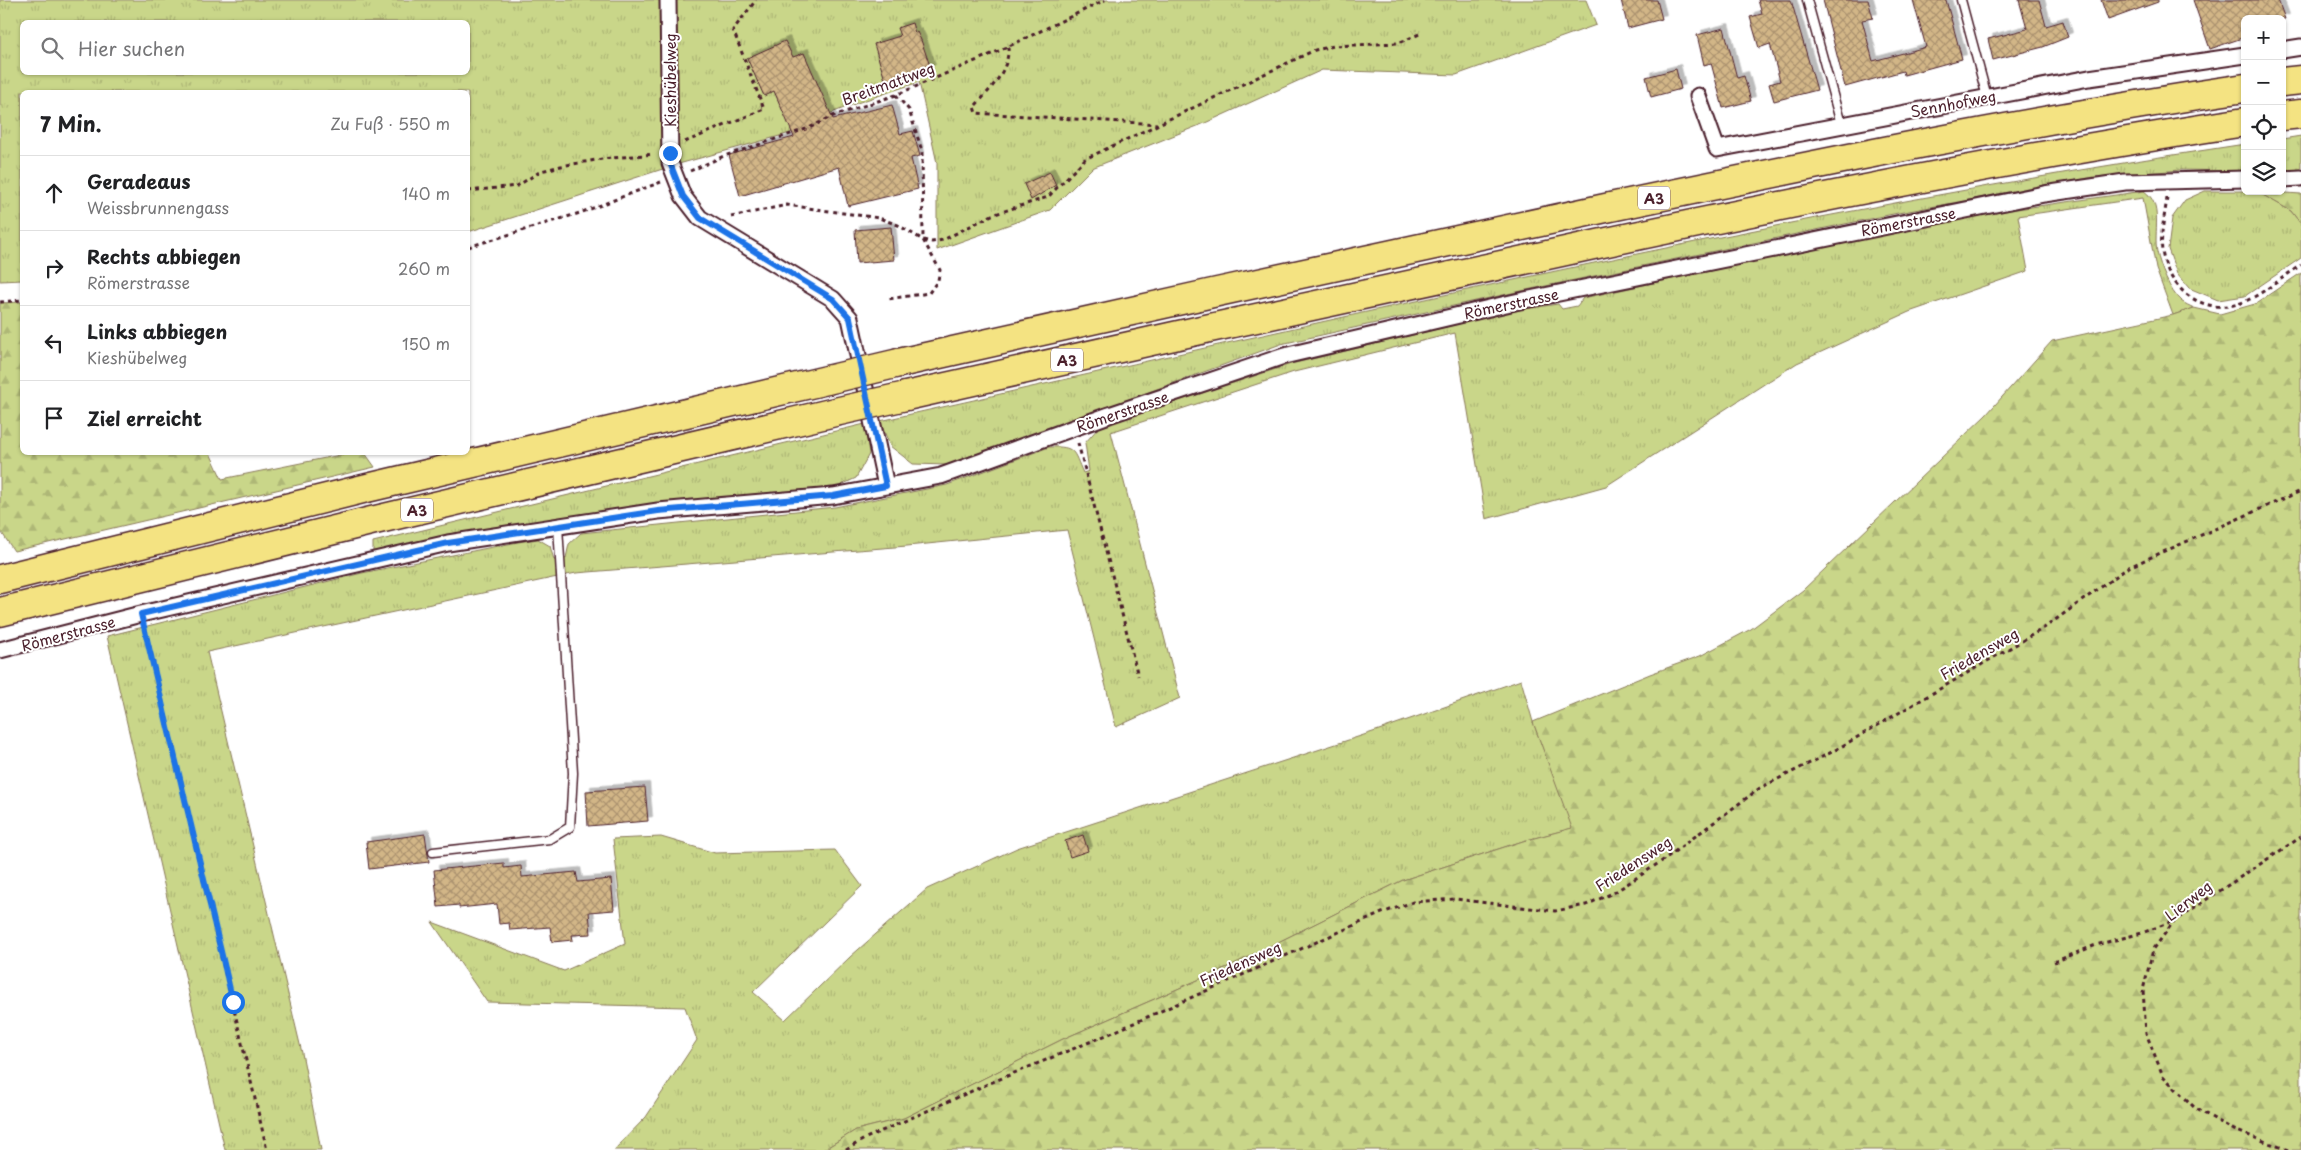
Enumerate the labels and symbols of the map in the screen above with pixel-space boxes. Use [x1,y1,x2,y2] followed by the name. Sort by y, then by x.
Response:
[658,33,681,127] street label: Kieshübelweg
[838,56,938,110] street label: Breitmattweg
[1908,83,1998,123] street label: Sennhofweg
[659,142,682,165] route end
[1638,187,1670,210] road number: A3
[1858,200,1958,241] street label: Römerstrasse
[1461,282,1561,324] street label: Römerstrasse
[1051,348,1083,372] road number: A3
[1073,384,1171,438] street label: Römerstrasse
[401,498,433,522] road number: A3
[18,609,118,657] street label: Römerstrasse
[1935,621,2023,685] street label: Friedensweg
[1590,830,1676,896] street label: Friedensweg
[2159,874,2217,926] street label: Lierweg
[1195,935,1285,991] street label: Friedensweg
[222,991,245,1014] route start

